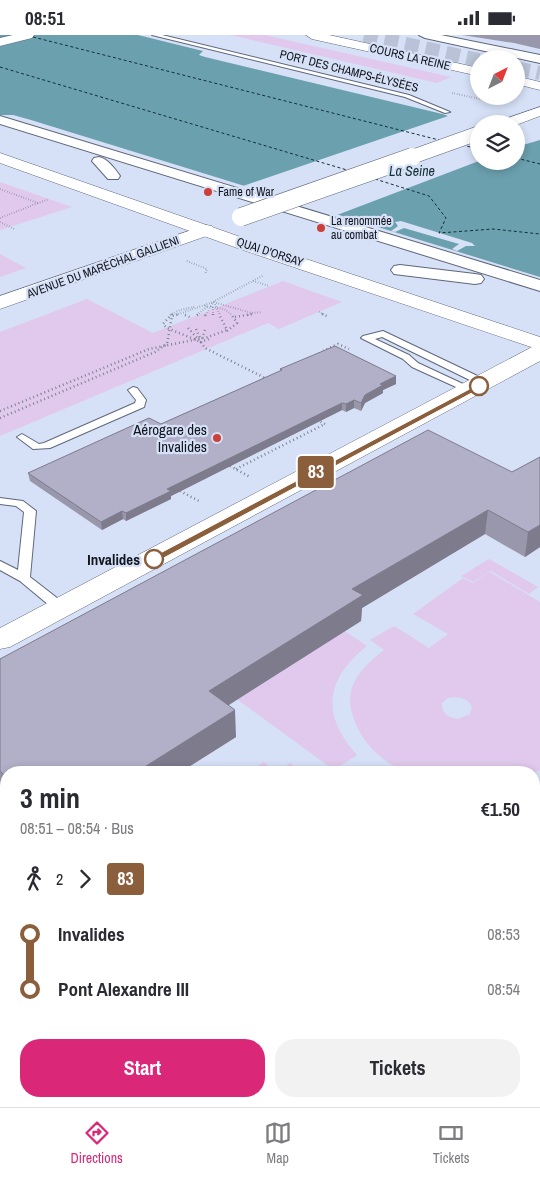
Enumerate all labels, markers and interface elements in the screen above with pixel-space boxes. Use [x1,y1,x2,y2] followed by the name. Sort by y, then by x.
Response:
[25,5,65,31] text: 08:51
[368,40,452,74] street label: COURS LA REINE
[278,46,420,96] street label: PORT DES CHAMPS-ÉLYSÉES
[470,50,525,105] north arrow
[470,50,525,170] map controls
[470,115,525,170] button: layers
[389,162,435,180] water label: La Seine
[218,184,275,200] place label: Fame of War
[202,186,214,198] marker: Fame of War
[331,213,392,243] place label: La renommée au combat
[315,222,327,234] marker: La renommée au combat
[24,232,181,302] street label: AVENUE DU MARÉCHAL GALLIENI
[234,234,306,270] street label: QUAI D'ORSAY
[469,376,489,396] unlabelled marker
[132,419,207,457] place label: Aérogare des Invalides
[211,432,223,444] marker: Aérogare des Invalides
[294,456,338,488] line badge: 83
[308,459,324,484] text: 83
[87,549,140,570] place label: Invalides
[144,549,164,569] marker: Invalides
[20,779,80,817] text: 3 min
[481,796,520,822] text: €1.50
[20,817,134,839] text: 08:51 – 08:54 · Bus
[20,865,48,893] icon: walk
[71,865,99,893] icon: forward
[117,866,134,891] text: 83
[56,868,63,890] text: 2
[58,921,125,947] text: Invalides
[487,923,520,945] text: 08:53
[58,976,189,1002] text: Pont Alexandre III
[487,978,520,1000] text: 08:54
[20,1039,265,1097] button: Start
[275,1039,520,1097] button: Tickets
[70,1119,123,1167] tab: Directions
[264,1119,292,1167] tab: Map
[433,1119,470,1167] tab: Tickets

